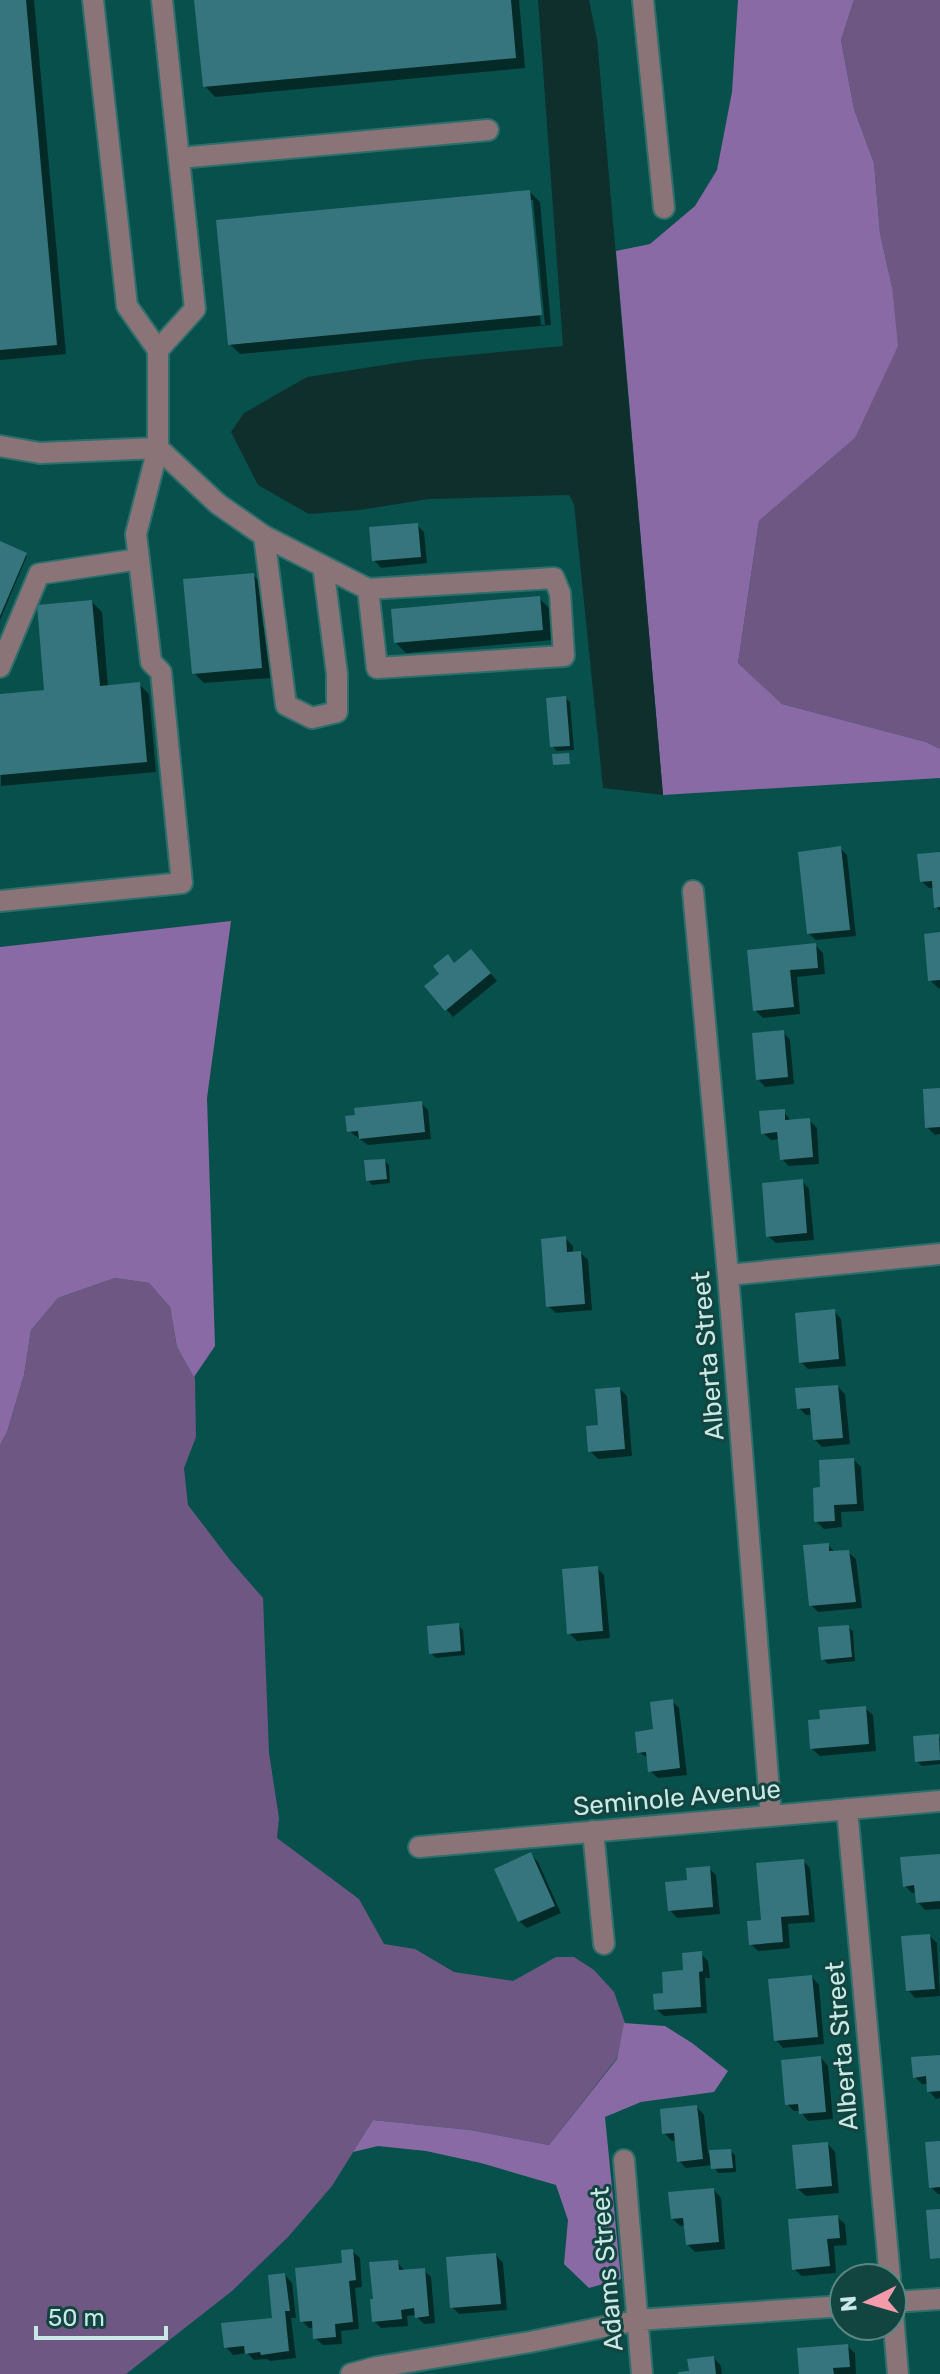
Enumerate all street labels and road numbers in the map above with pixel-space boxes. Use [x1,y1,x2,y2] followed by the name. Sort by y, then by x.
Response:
[685,1270,731,1442] street label: Alberta Street
[572,1773,782,1823] street label: Seminole Avenue
[819,1960,865,2132] street label: Alberta Street
[584,2185,630,2353] street label: Adams Street

